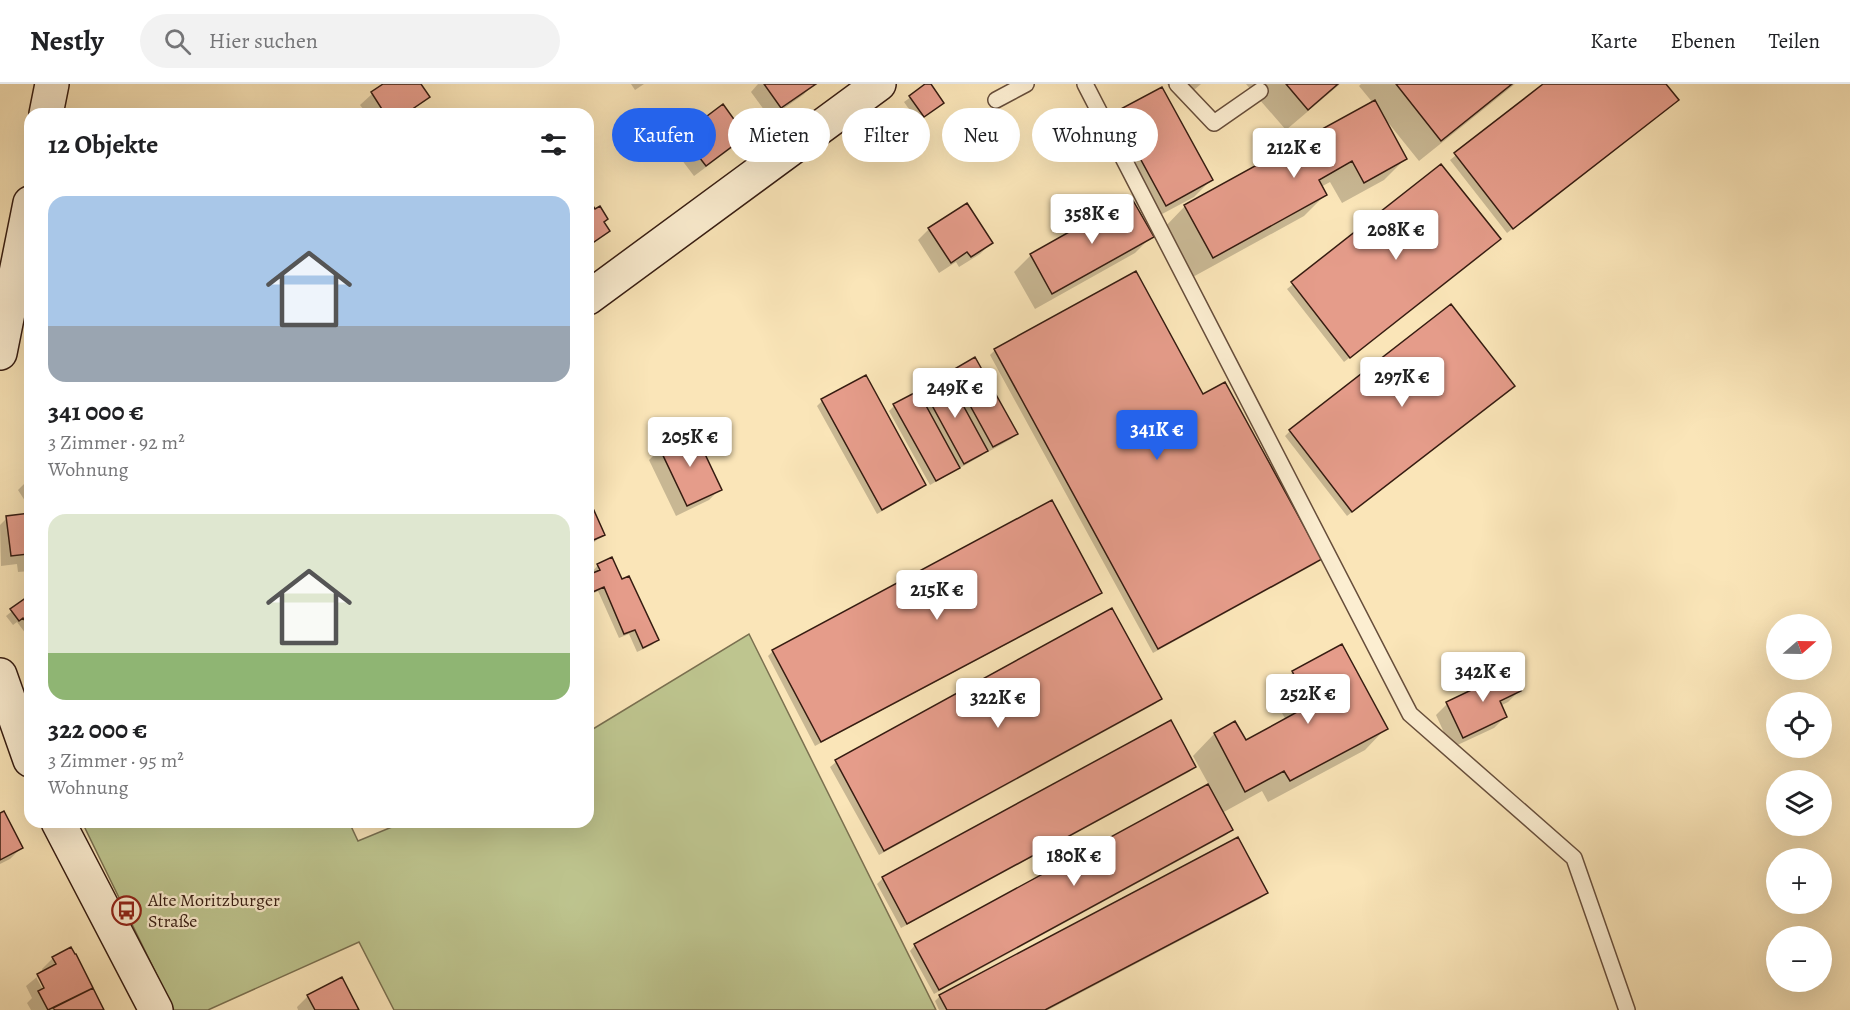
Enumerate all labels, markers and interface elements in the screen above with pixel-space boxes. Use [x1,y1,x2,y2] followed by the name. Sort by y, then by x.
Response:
[140,14,560,68] search box
[30,22,104,60] text: Nestly
[161,25,194,58] icon: search
[209,26,318,56] text: Hier suchen
[1590,27,1638,55] text: Karte
[1671,27,1735,55] text: Ebenen
[1768,27,1820,55] text: Teilen
[612,108,716,162] chip: Kaufen
[728,108,830,162] chip: Mieten
[842,108,930,162] chip: Filter
[942,108,1020,162] chip: Neu
[1032,108,1158,162] chip: Wohnung
[48,127,158,162] text: 12 Objekte
[537,128,570,161] icon: filters
[1245,128,1343,179] pin: 212K €
[1267,134,1321,161] text: 212K €
[1043,194,1141,245] pin: 358K €
[1065,200,1119,227] text: 358K €
[1347,210,1445,261] pin: 208K €
[1367,216,1425,243] text: 208K €
[255,235,363,343] icon: home
[1353,357,1451,408] pin: 297K €
[1374,363,1430,390] text: 297K €
[906,368,1004,419] pin: 249K €
[927,374,983,401] text: 249K €
[48,394,144,429] text: 341 000 €
[1108,410,1206,461] pin: 341K €
[1130,416,1184,443] text: 341K €
[641,417,739,468] pin: 205K €
[662,423,718,450] text: 205K €
[48,429,185,456] text: 3 Zimmer · 92 m²
[48,456,129,483] text: Wohnung
[255,553,363,661] icon: home
[888,570,986,621] pin: 215K €
[910,576,964,603] text: 215K €
[1766,614,1832,680] north arrow
[1766,614,1832,992] map controls
[1434,652,1532,703] pin: 342K €
[1455,658,1511,685] text: 342K €
[1259,674,1357,725] pin: 252K €
[949,678,1047,729] pin: 322K €
[1280,680,1336,707] text: 252K €
[970,684,1026,711] text: 322K €
[1766,692,1832,758] button: locate
[48,712,148,747] text: 322 000 €
[48,747,184,774] text: 3 Zimmer · 95 m²
[1766,770,1832,836] button: layers
[48,774,129,801] text: Wohnung
[1025,836,1123,887] pin: 180K €
[1047,842,1101,869] text: 180K €
[1766,848,1832,914] button: +
[147,888,280,933] place label: Alte Moritzburger Straße
[111,894,143,926] bus stop icon: Alte Moritzburger Straße
[1766,926,1832,992] button: −

